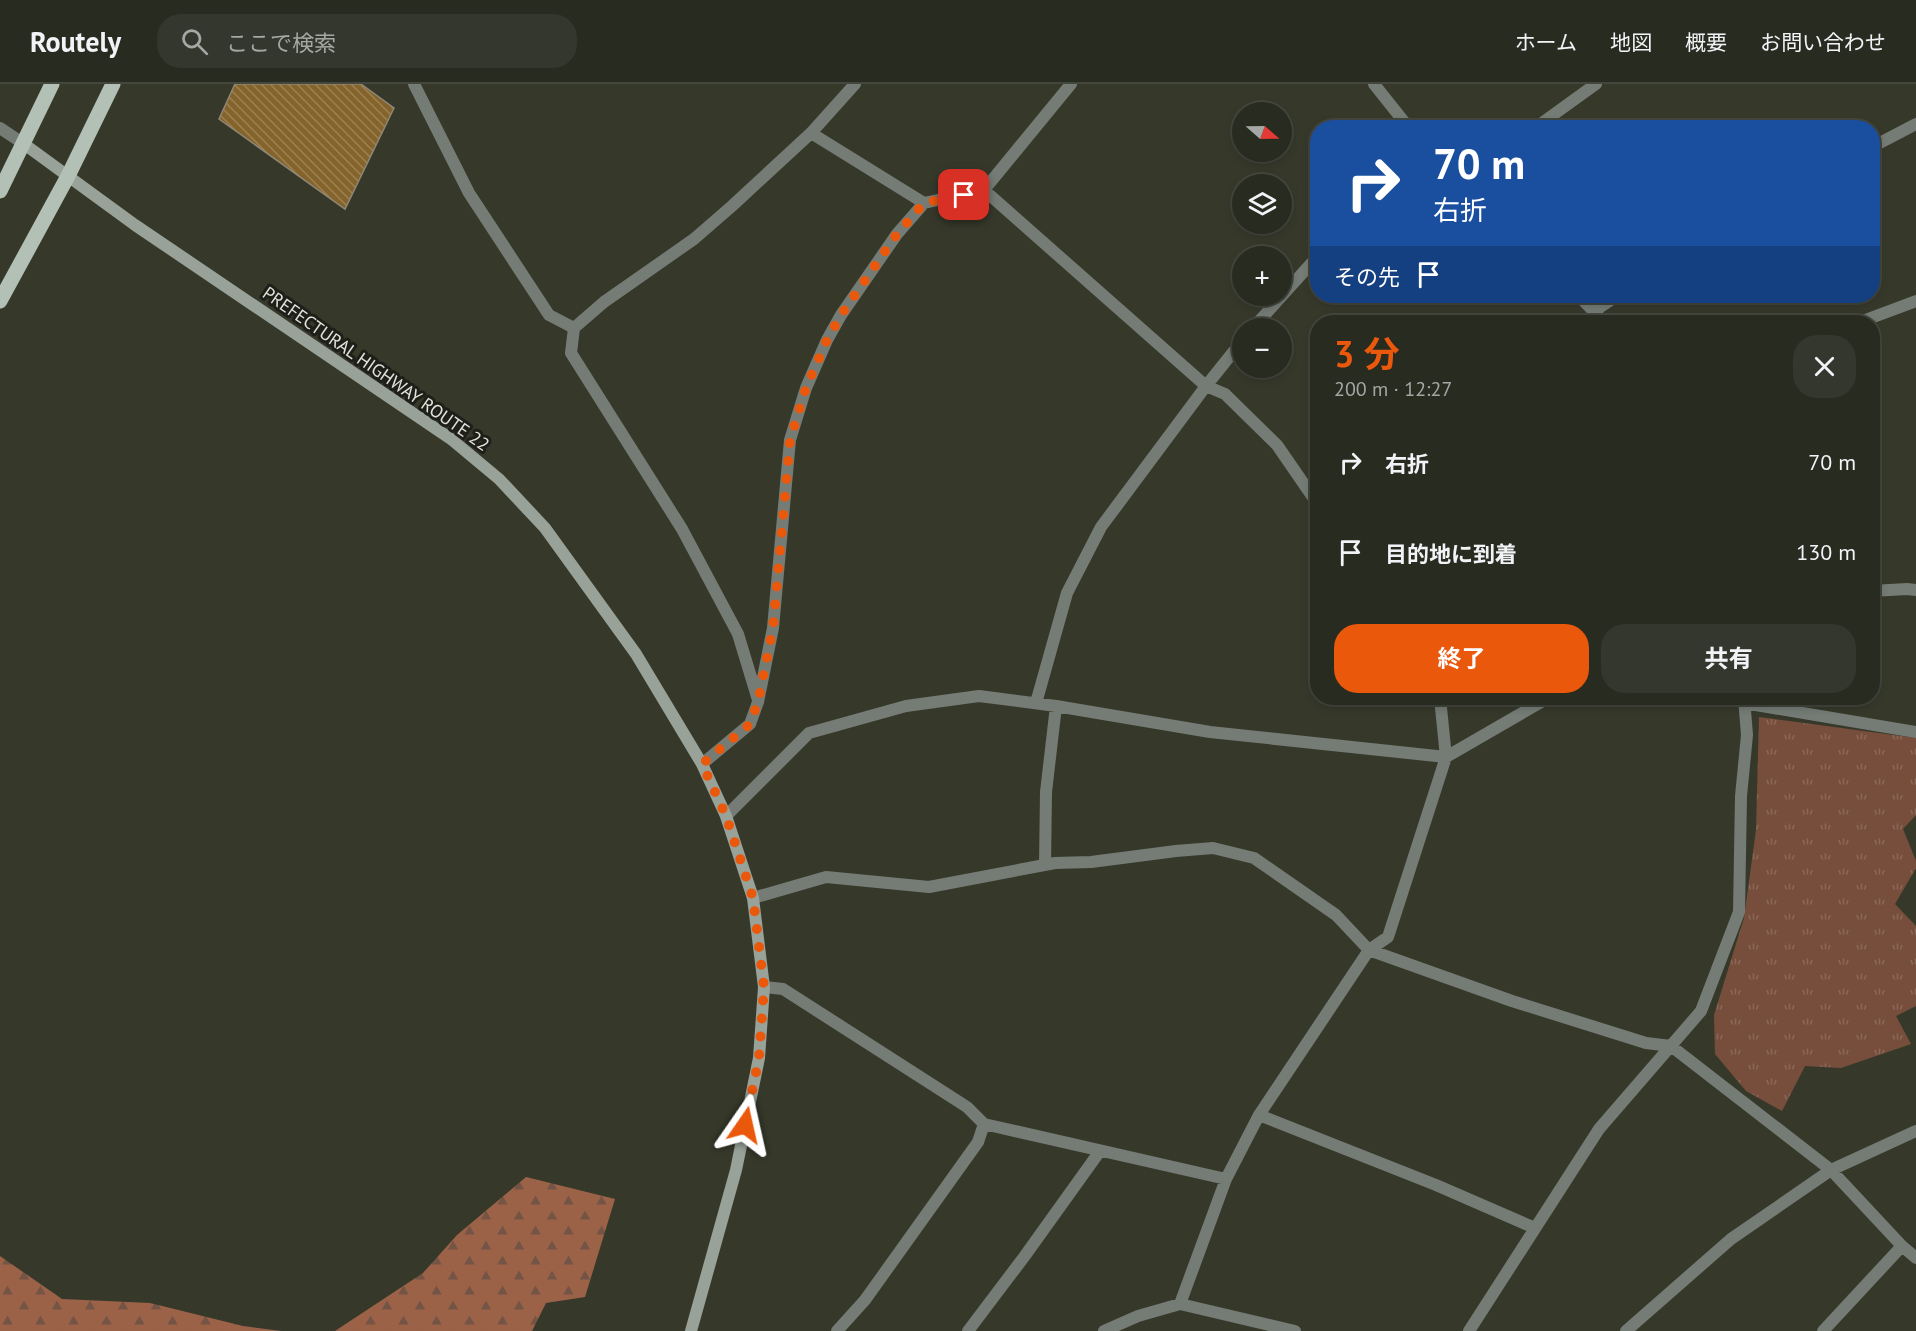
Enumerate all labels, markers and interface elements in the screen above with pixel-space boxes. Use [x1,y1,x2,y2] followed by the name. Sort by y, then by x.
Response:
[157,14,577,68] search box
[30,23,121,60] text: Routely
[178,25,211,58] icon: search
[226,29,336,57] text: ここで検索
[1515,29,1577,56] text: ホーム
[1610,29,1652,56] text: 地図
[1685,29,1727,56] text: 概要
[1760,29,1886,56] text: お問い合わせ
[1232,102,1292,162] north arrow
[1232,102,1292,378] map controls
[1433,136,1525,191] text: 70 m
[1334,144,1412,222] icon: right
[938,169,989,220] pin
[1232,174,1292,234] button: layers
[947,178,980,211] icon: arrive
[1433,193,1487,227] text: 右折
[1232,246,1292,306] button: +
[1412,258,1445,291] icon: arrive
[1334,263,1400,291] text: その先
[258,281,494,456] street label: PREFECTURAL HIGHWAY ROUTE 22
[1232,318,1292,378] button: −
[1334,330,1400,377] text: 3 分
[1793,335,1856,398] button: close
[1334,376,1452,402] text: 200 m · 12:27
[1334,446,1367,479] icon: right
[1808,448,1856,476] text: 70 m
[1385,450,1429,478] text: 右折
[1334,536,1367,569] icon: arrive
[1796,538,1856,566] text: 130 m
[1385,540,1517,568] text: 目的地に到着
[1334,624,1589,693] button: 終了
[1601,624,1856,693] button: 共有
[713,1093,777,1157] position arrow

